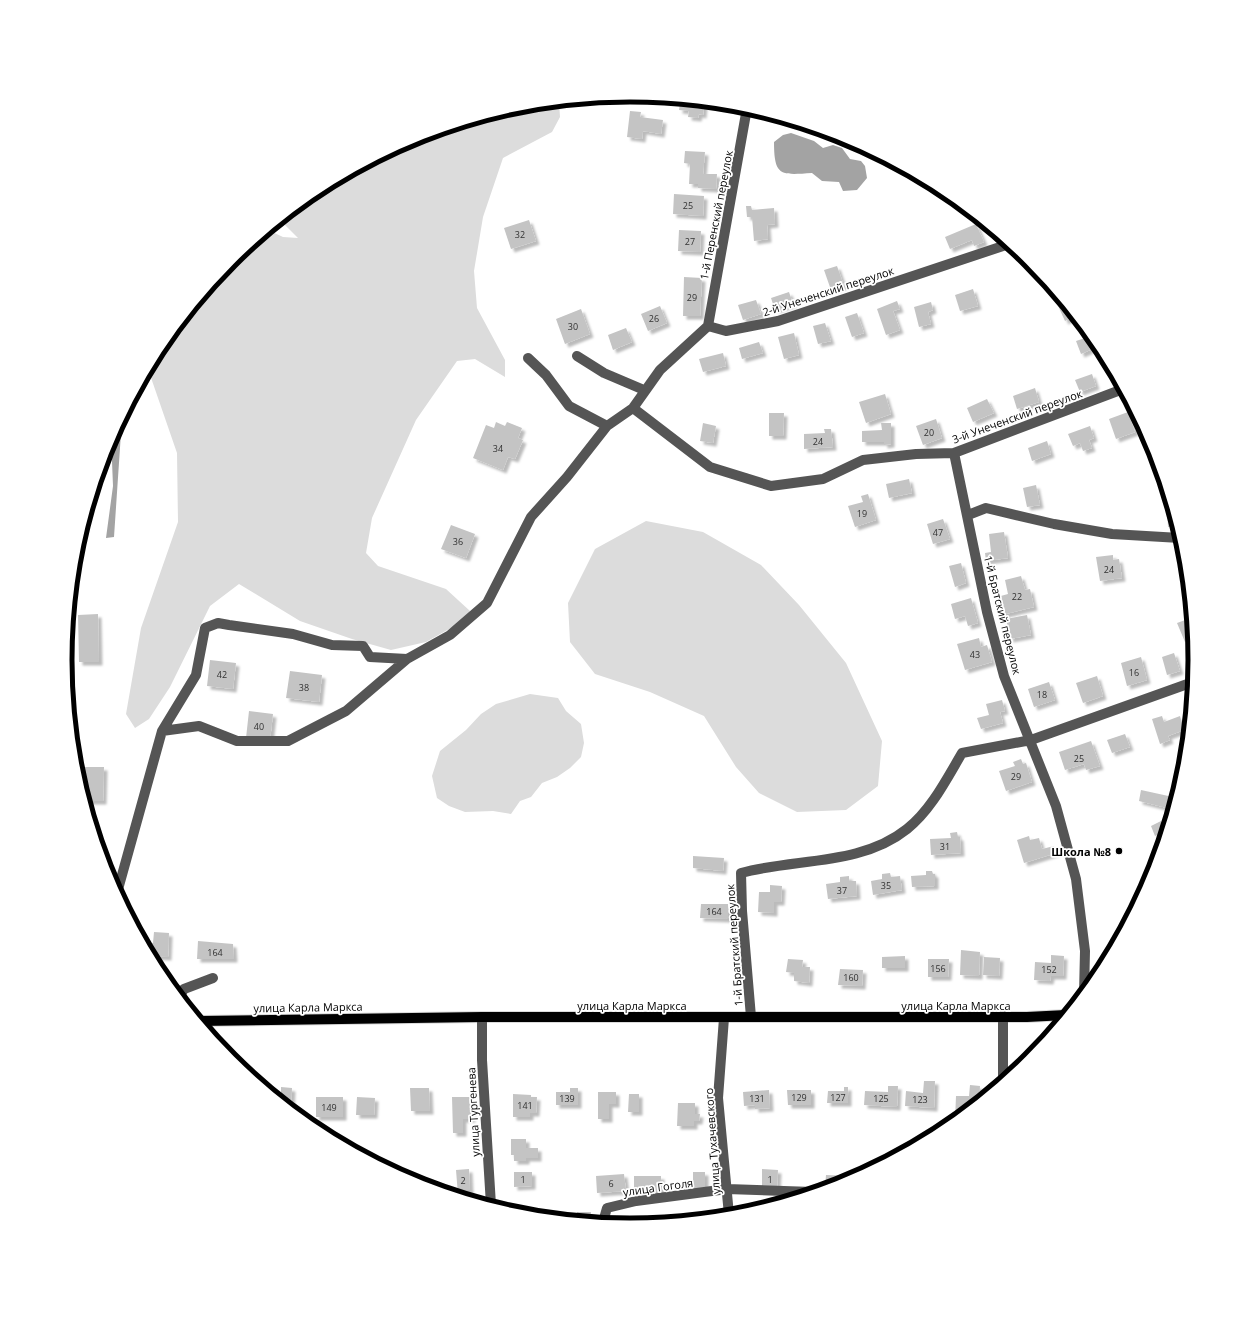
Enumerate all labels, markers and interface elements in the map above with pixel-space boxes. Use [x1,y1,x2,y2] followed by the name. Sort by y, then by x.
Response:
[696,149,736,281] street label: 1-й Перенский переулок
[683,199,693,212] house number: 25
[515,228,525,241] house number: 32
[685,235,695,248] house number: 27
[760,263,896,319] street label: 2-й Унеченский переулок
[687,291,697,304] house number: 29
[649,312,659,325] house number: 26
[568,320,578,333] house number: 30
[950,385,1084,447] street label: 3-й Унеченский переулок
[924,426,934,439] house number: 20
[813,435,823,448] house number: 24
[493,442,503,455] house number: 34
[857,507,867,520] house number: 19
[933,526,943,539] house number: 47
[453,535,463,548] house number: 36
[981,554,1025,676] street label: 1-й Братский переулок
[1104,563,1114,576] house number: 24
[1012,590,1022,603] house number: 22
[970,648,980,661] house number: 43
[1129,666,1139,679] house number: 16
[217,668,227,681] house number: 42
[299,681,309,694] house number: 38
[1037,688,1047,701] house number: 18
[254,720,264,733] house number: 40
[1074,752,1084,765] house number: 25
[1011,770,1021,783] house number: 29
[940,840,950,853] house number: 31
[1051,844,1111,859] place label: Школа №8
[1114,846,1124,856] marker: Школа №8
[881,879,891,892] house number: 35
[722,883,746,1006] street label: 1-й Братский переулок
[837,884,847,897] house number: 37
[706,905,722,918] house number: 164
[207,946,223,959] house number: 164
[930,962,946,975] house number: 156
[1041,963,1057,976] house number: 152
[843,971,859,984] house number: 160
[577,998,687,1013] street label: улица Карла Маркса
[901,998,1011,1013] street label: улица Карла Маркса
[253,999,363,1015] street label: улица Карла Маркса
[463,1067,483,1157] street label: улица Тургенева
[701,1087,723,1194] street label: улица Тухачевского
[791,1091,807,1104] house number: 129
[830,1091,846,1104] house number: 127
[559,1092,575,1105] house number: 139
[749,1092,765,1105] house number: 131
[873,1092,889,1105] house number: 125
[912,1093,928,1106] house number: 123
[517,1099,533,1112] house number: 141
[321,1101,337,1114] house number: 149
[520,1173,526,1186] house number: 1
[767,1173,773,1186] house number: 1
[460,1174,466,1187] house number: 2
[622,1175,694,1199] street label: улица Гоголя
[608,1177,614,1190] house number: 6

